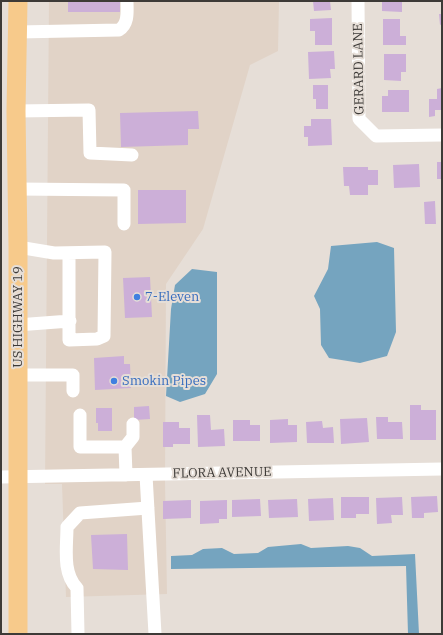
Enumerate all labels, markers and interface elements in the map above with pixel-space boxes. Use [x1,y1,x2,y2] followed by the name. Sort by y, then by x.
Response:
[350,23,368,115] street label: GERARD LANE
[10,266,26,368] street label: US HIGHWAY 19
[145,289,199,305] place label: 7-Eleven
[132,292,142,302] marker: 7-Eleven
[122,373,206,389] place label: Smokin Pipes
[109,376,119,386] marker: Smokin Pipes
[172,464,272,482] street label: FLORA AVENUE

